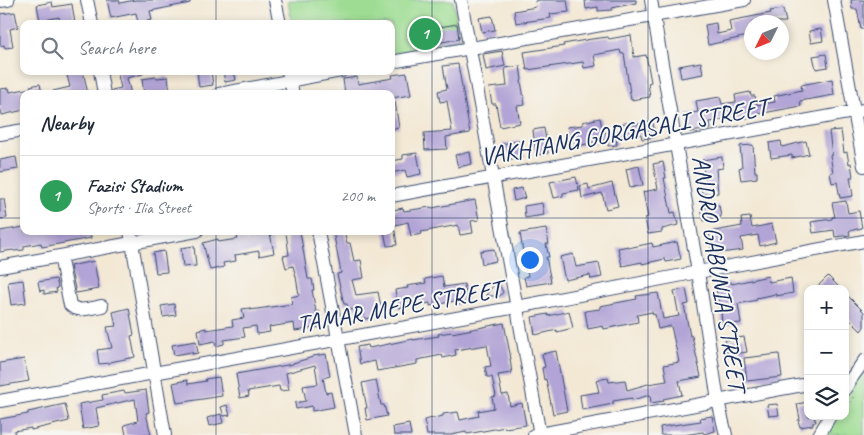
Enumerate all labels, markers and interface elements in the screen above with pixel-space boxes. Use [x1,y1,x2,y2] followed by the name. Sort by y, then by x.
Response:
[409,15,441,53] pin: 1
[744,15,789,60] north arrow
[20,20,395,75] search box
[38,34,66,62] icon: search
[78,36,155,60] text: Search here
[478,90,777,173] street label: VAKHTANG GORGASALI STREET
[40,110,93,136] text: Nearby
[685,154,754,398] street label: ANDRO GABUNIA STREET
[87,174,183,198] text: Fazisi Stadium
[52,186,60,206] text: 1
[341,186,375,206] text: 200 m
[87,198,191,218] text: Sports · Ilia Street
[517,247,543,273] your location
[294,272,510,341] street label: TAMAR MEPE STREET
[804,285,849,420] map controls
[804,285,849,330] button: +
[804,330,849,375] button: −
[804,375,849,420] button: layers

